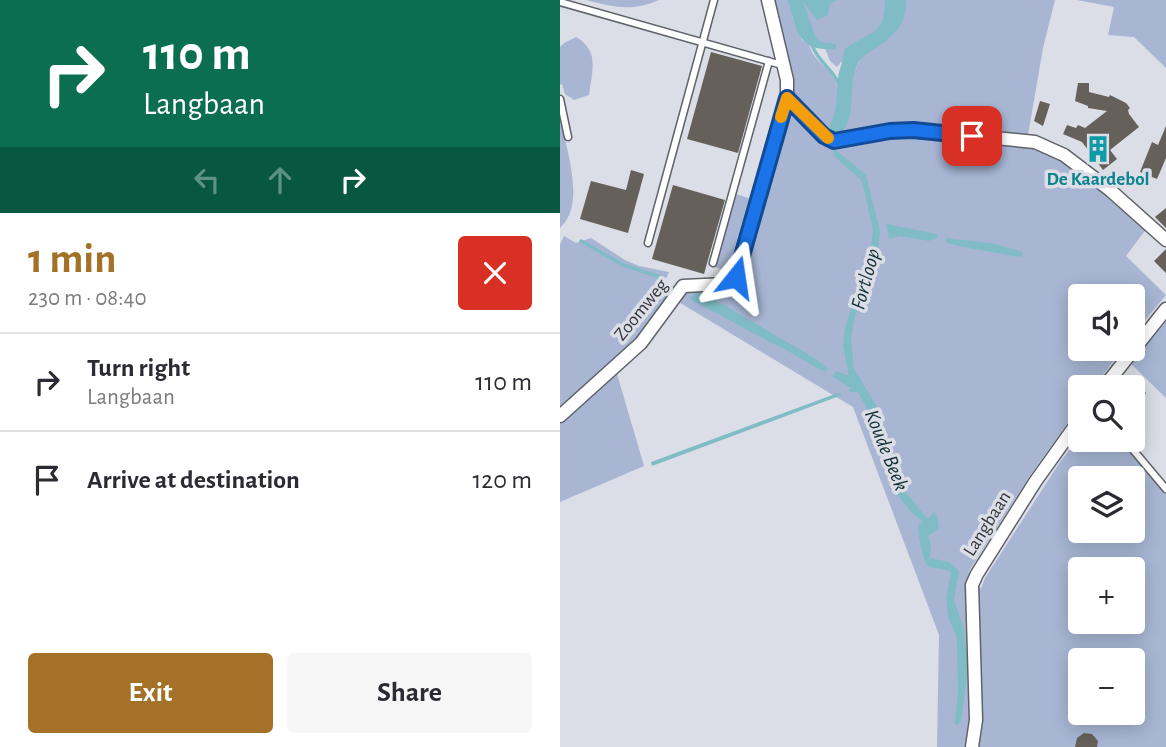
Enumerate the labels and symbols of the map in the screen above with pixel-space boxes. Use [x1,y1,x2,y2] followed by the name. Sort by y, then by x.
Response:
[942,106,1002,166] pin
[1083,134,1113,164] building icon: De Kaardebol
[1046,170,1150,189] place label: De Kaardebol
[699,240,773,314] position arrow
[847,246,885,312] water label: Fortloop
[611,275,672,344] street label: Zoomweg
[861,407,912,494] water label: Koude Beek
[960,488,1015,560] street label: Langbaan

